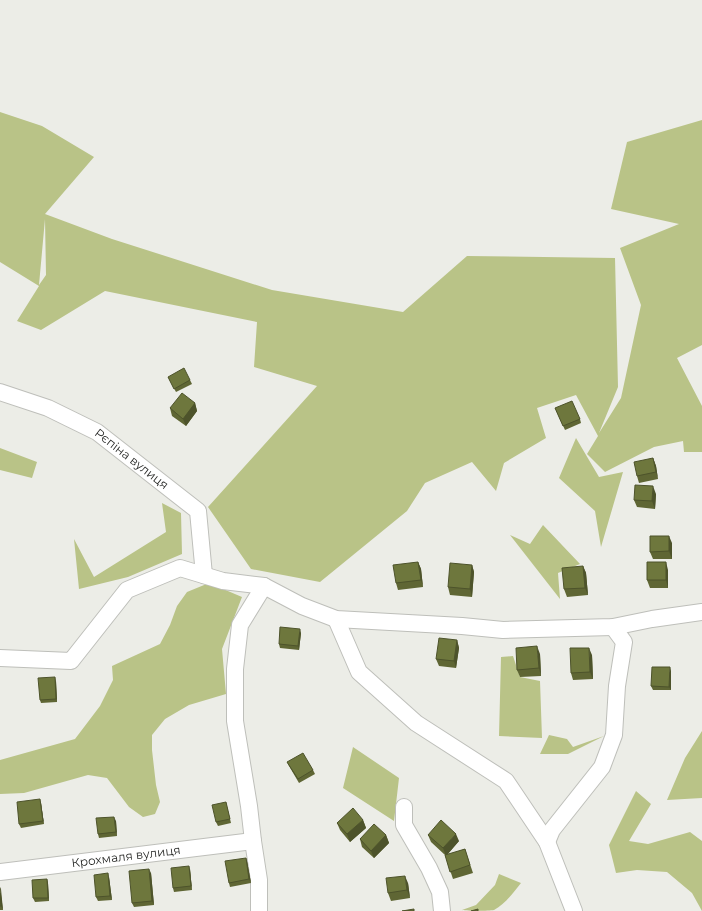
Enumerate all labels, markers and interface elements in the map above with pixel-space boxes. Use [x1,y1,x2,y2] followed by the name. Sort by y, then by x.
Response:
[92,425,172,492] street label: Рєпіна вулиця
[71,842,181,870] street label: Крохмаля вулиця

